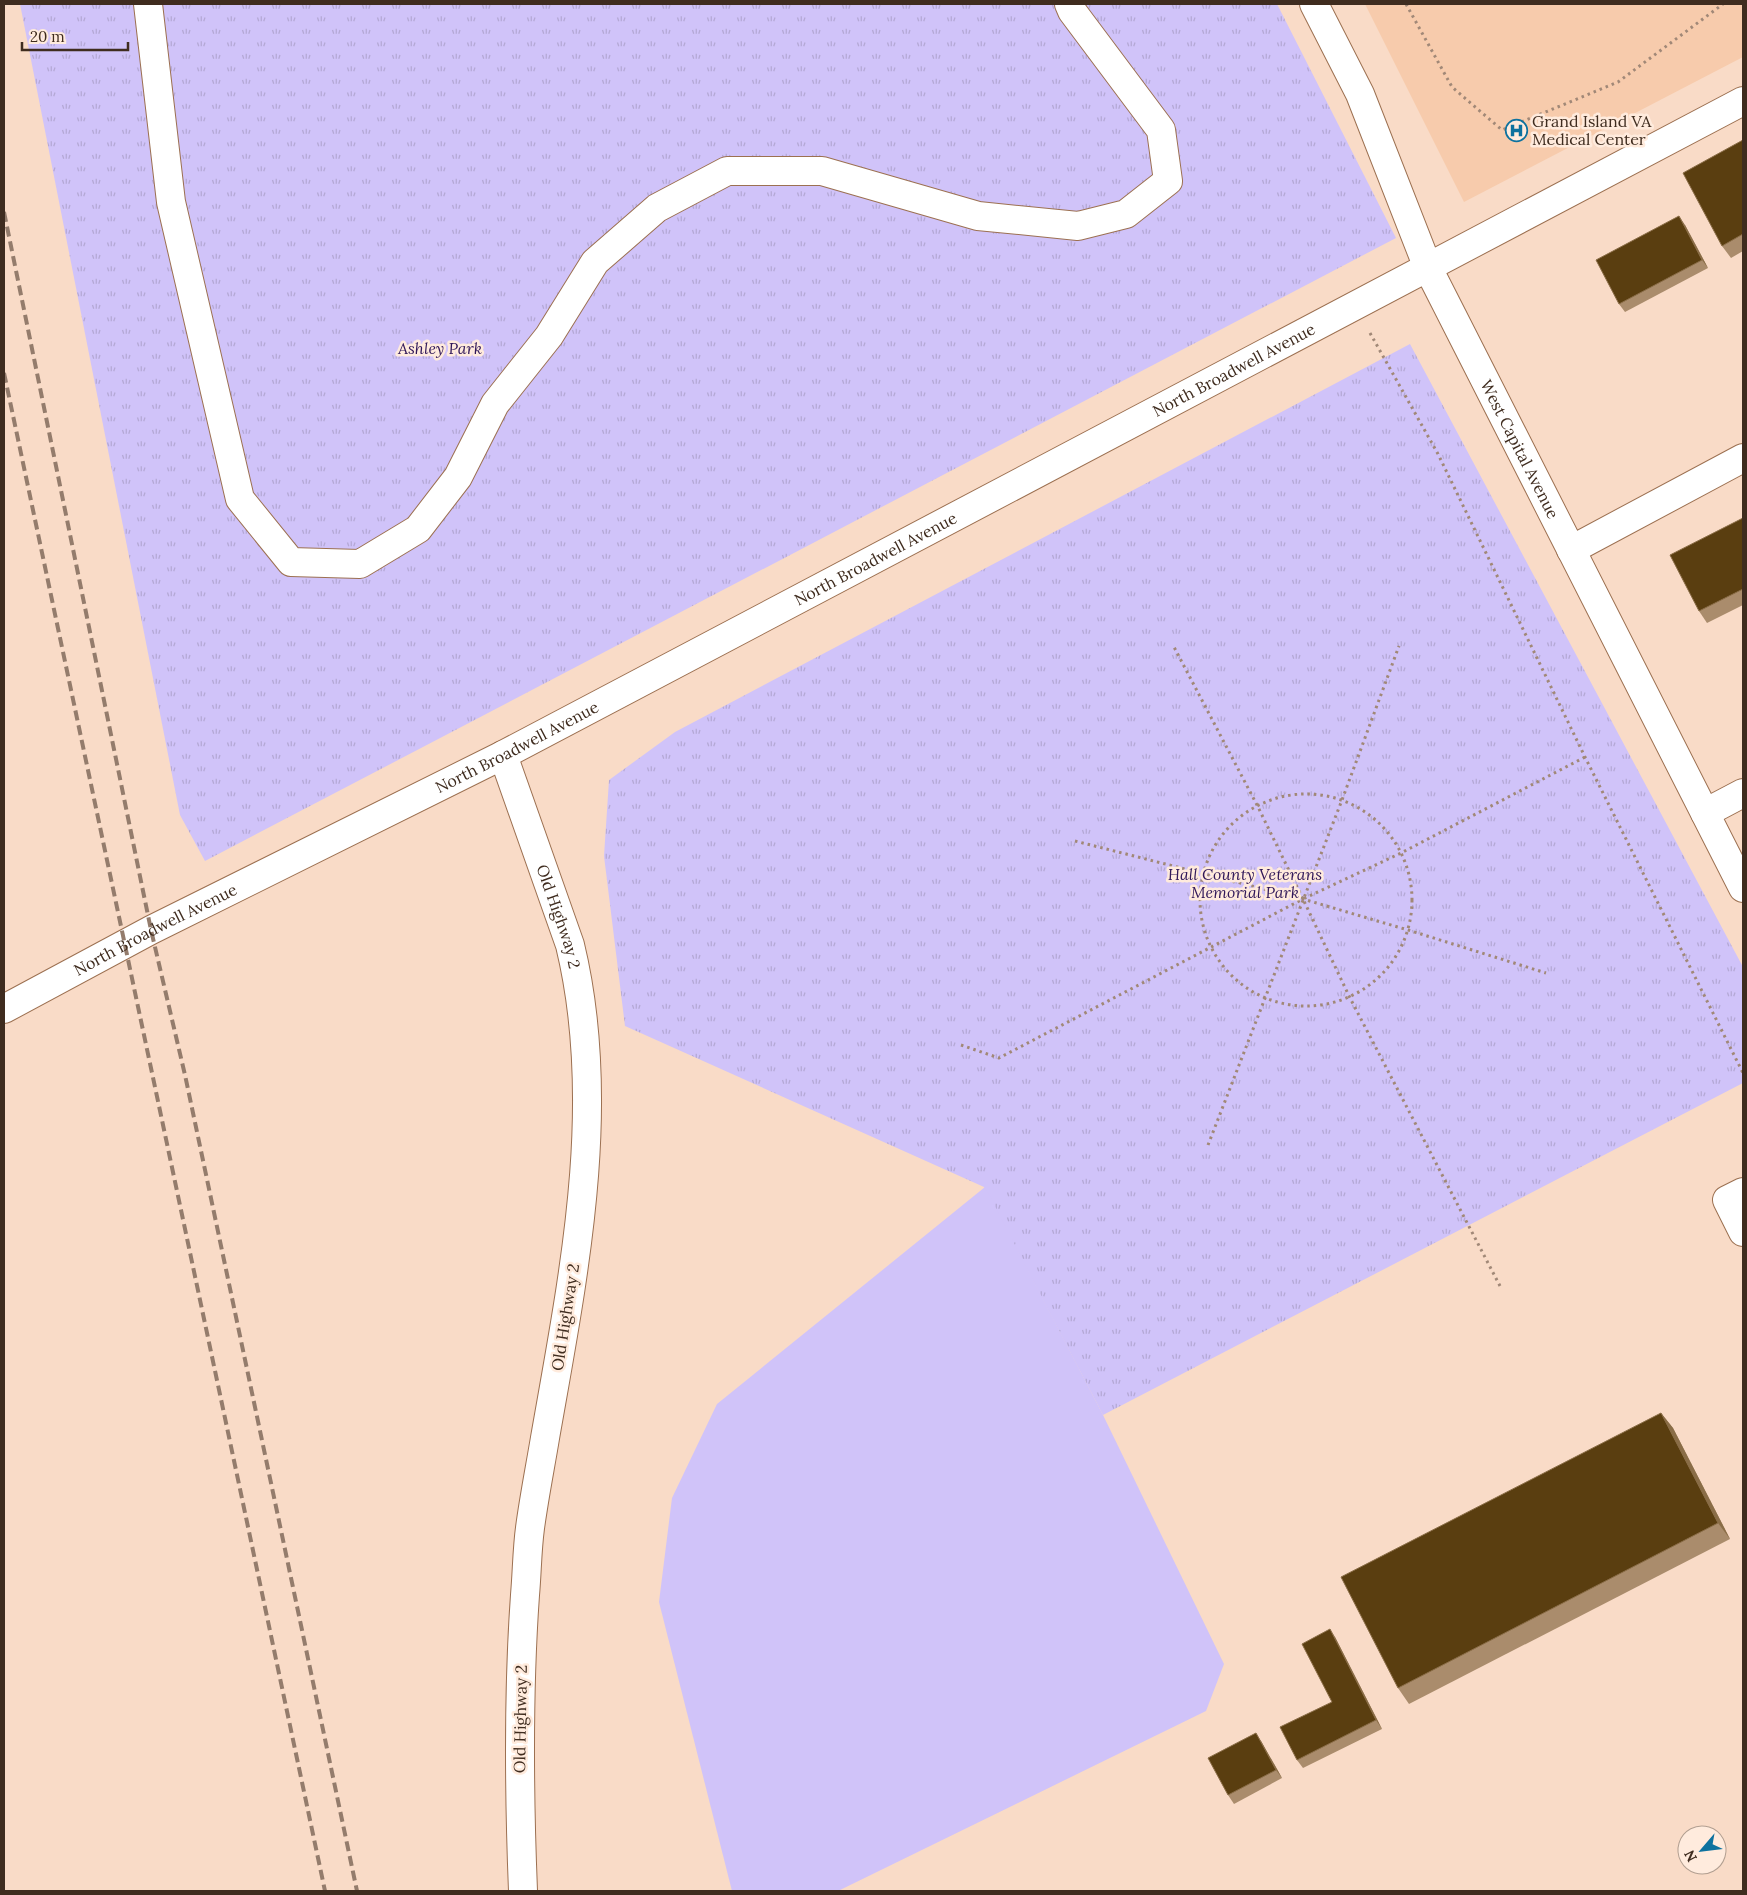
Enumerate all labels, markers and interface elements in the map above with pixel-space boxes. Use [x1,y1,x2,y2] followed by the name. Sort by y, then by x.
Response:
[22,20,129,52] scale bar
[30,27,65,46] text: 20 m
[1532,111,1652,149] place label: Grand Island VA Medical Center
[1504,118,1528,142] hospital icon: Grand Island VA Medical Center
[1149,318,1319,421] street label: North Broadwell Avenue
[397,338,482,358] park label: Ashley Park
[1476,376,1564,522] street label: West Capital Avenue
[791,507,960,610] street label: North Broadwell Avenue
[432,696,602,797] street label: North Broadwell Avenue
[532,862,585,970] street label: Old Highway 2
[1168,864,1322,902] park label: Hall County Veterans Memorial Park
[70,879,240,980] street label: North Broadwell Avenue
[547,1262,583,1372] street label: Old Highway 2
[509,1665,531,1773] street label: Old Highway 2
[1677,1825,1727,1875] north arrow
[1680,1847,1701,1865] text: N

